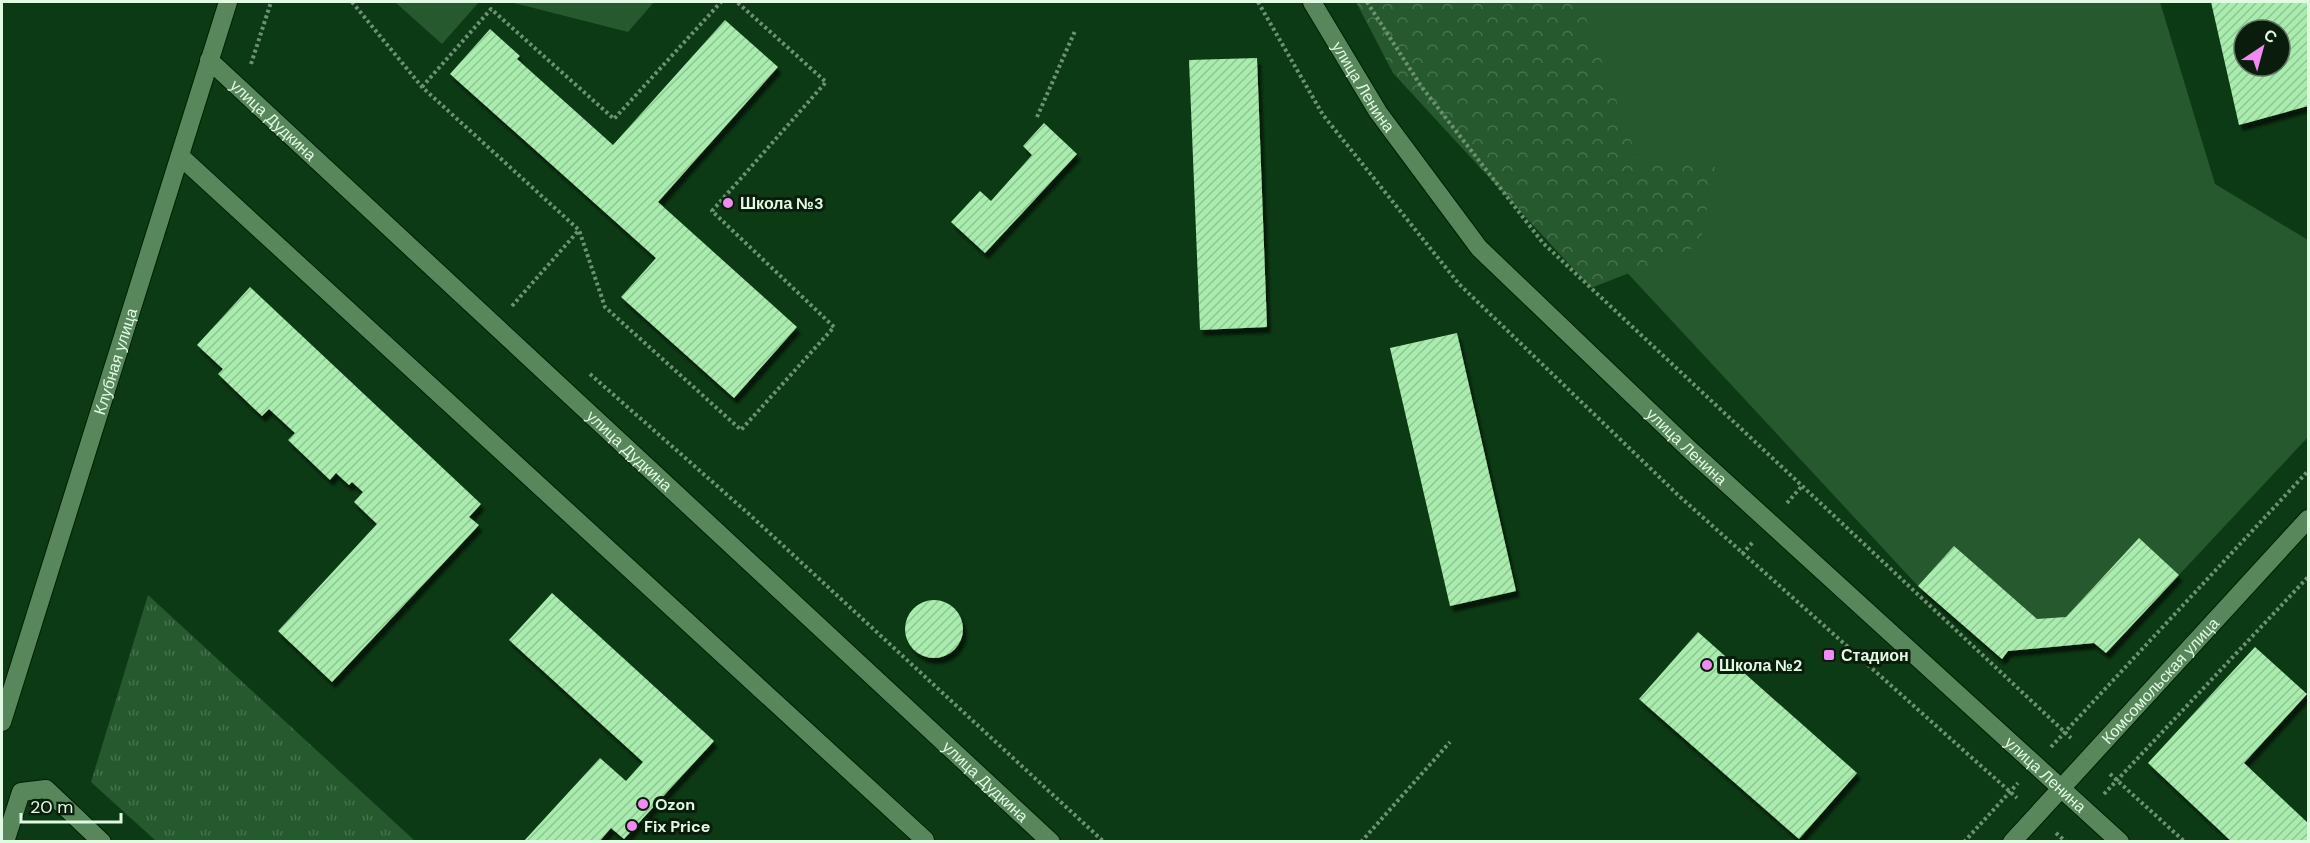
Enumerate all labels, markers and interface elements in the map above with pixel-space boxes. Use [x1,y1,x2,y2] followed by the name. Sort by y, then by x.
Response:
[2232,18,2292,78] north arrow
[2260,24,2282,48] text: С
[1327,37,1400,136] street label: улица Ленина
[226,75,321,165] street label: улица Дудкина
[740,193,824,214] place label: Школа №3
[721,196,735,210] marker: Школа №3
[89,305,142,417] street label: Клубная улица
[1642,403,1732,489] street label: улица Ленина
[582,406,677,496] street label: улица Дудкина
[2097,613,2223,748] street label: Комсомольская улица
[1841,645,1909,666] place label: Стадион
[1822,648,1836,662] marker: Стадион
[1719,655,1802,676] place label: Школа №2
[1700,658,1714,672] marker: Школа №2
[2000,732,2091,817] street label: улица Ленина
[938,736,1033,827] street label: улица Дудкина
[21,786,122,824] scale bar
[655,794,695,815] place label: Ozon
[30,795,73,819] text: 20 m
[636,797,650,811] marker: Ozon
[644,816,710,837] place label: Fix Price
[625,819,639,833] marker: Fix Price

